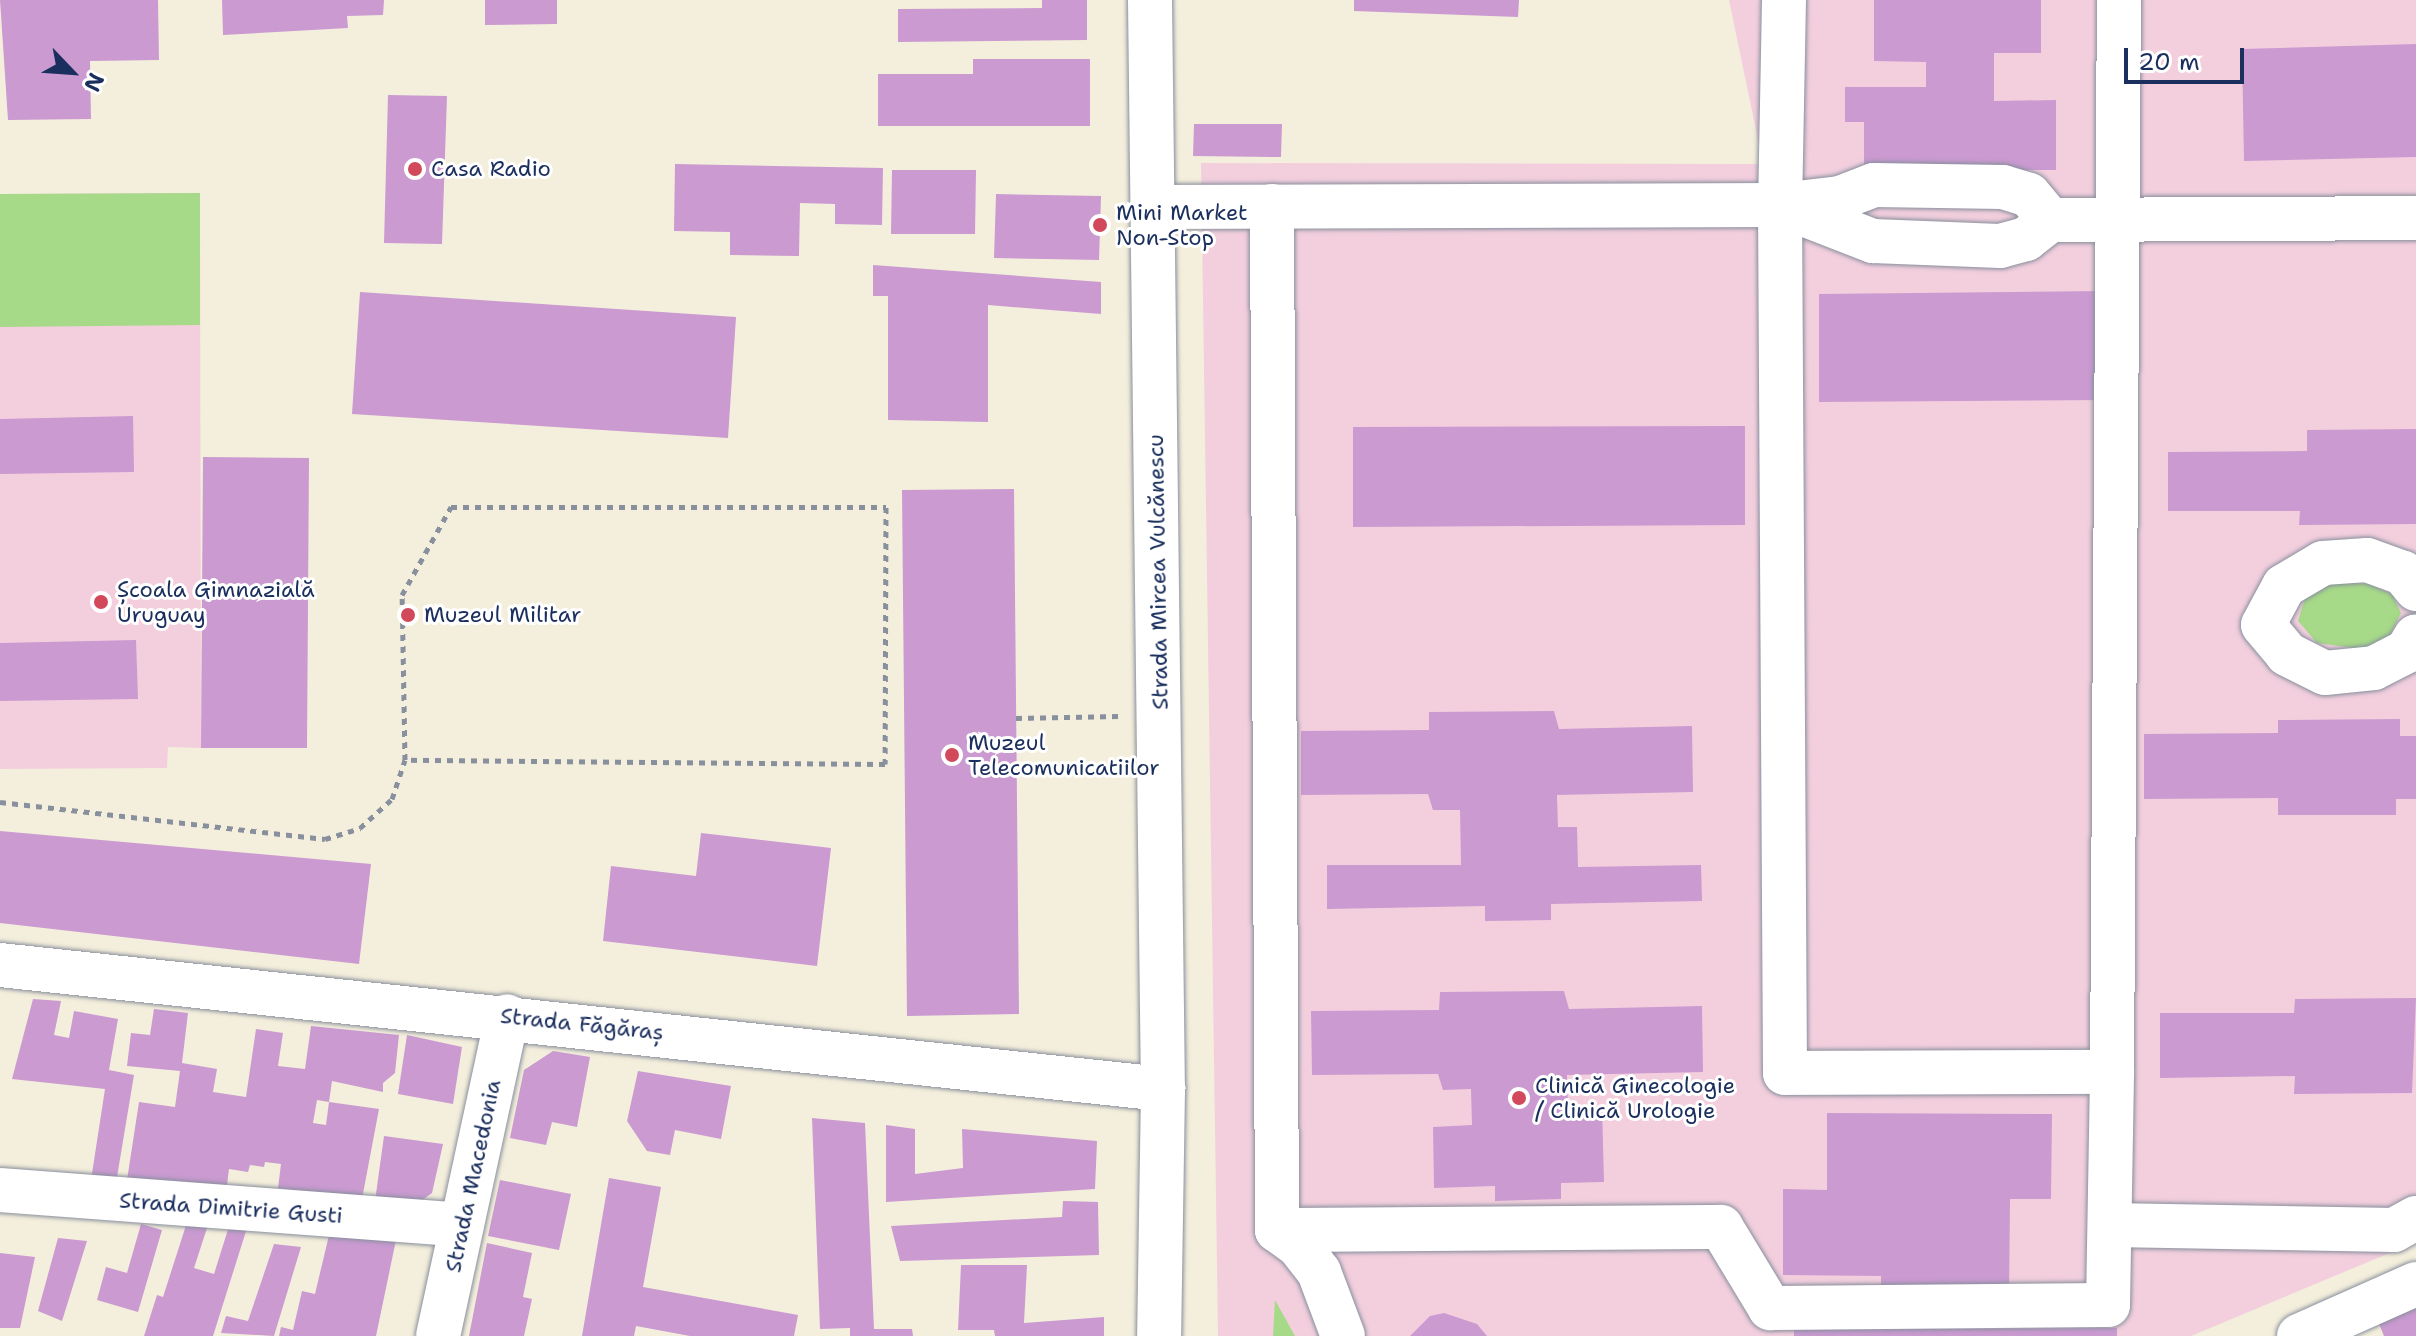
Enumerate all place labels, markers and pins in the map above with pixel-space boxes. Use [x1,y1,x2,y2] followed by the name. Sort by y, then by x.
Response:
[431,156,551,182] place label: Casa Radio
[406,160,424,178] marker: Casa Radio
[1116,199,1248,250] place label: Mini Market Non-Stop
[1091,216,1109,234] marker: Mini Market Non-Stop
[117,576,315,628] place label: Școala Gimnazială Uruguay
[92,593,110,611] marker: Școala Gimnazială Uruguay
[424,602,581,628] place label: Muzeul Militar
[399,606,417,624] marker: Muzeul Militar
[968,729,1160,780] place label: Muzeul Telecomunicatiilor
[943,746,961,764] marker: Muzeul Telecomunicatiilor
[1535,1072,1735,1124] place label: Clinică Ginecologie / Clinică Urologie
[1510,1089,1528,1107] marker: Clinică Ginecologie / Clinică Urologie

